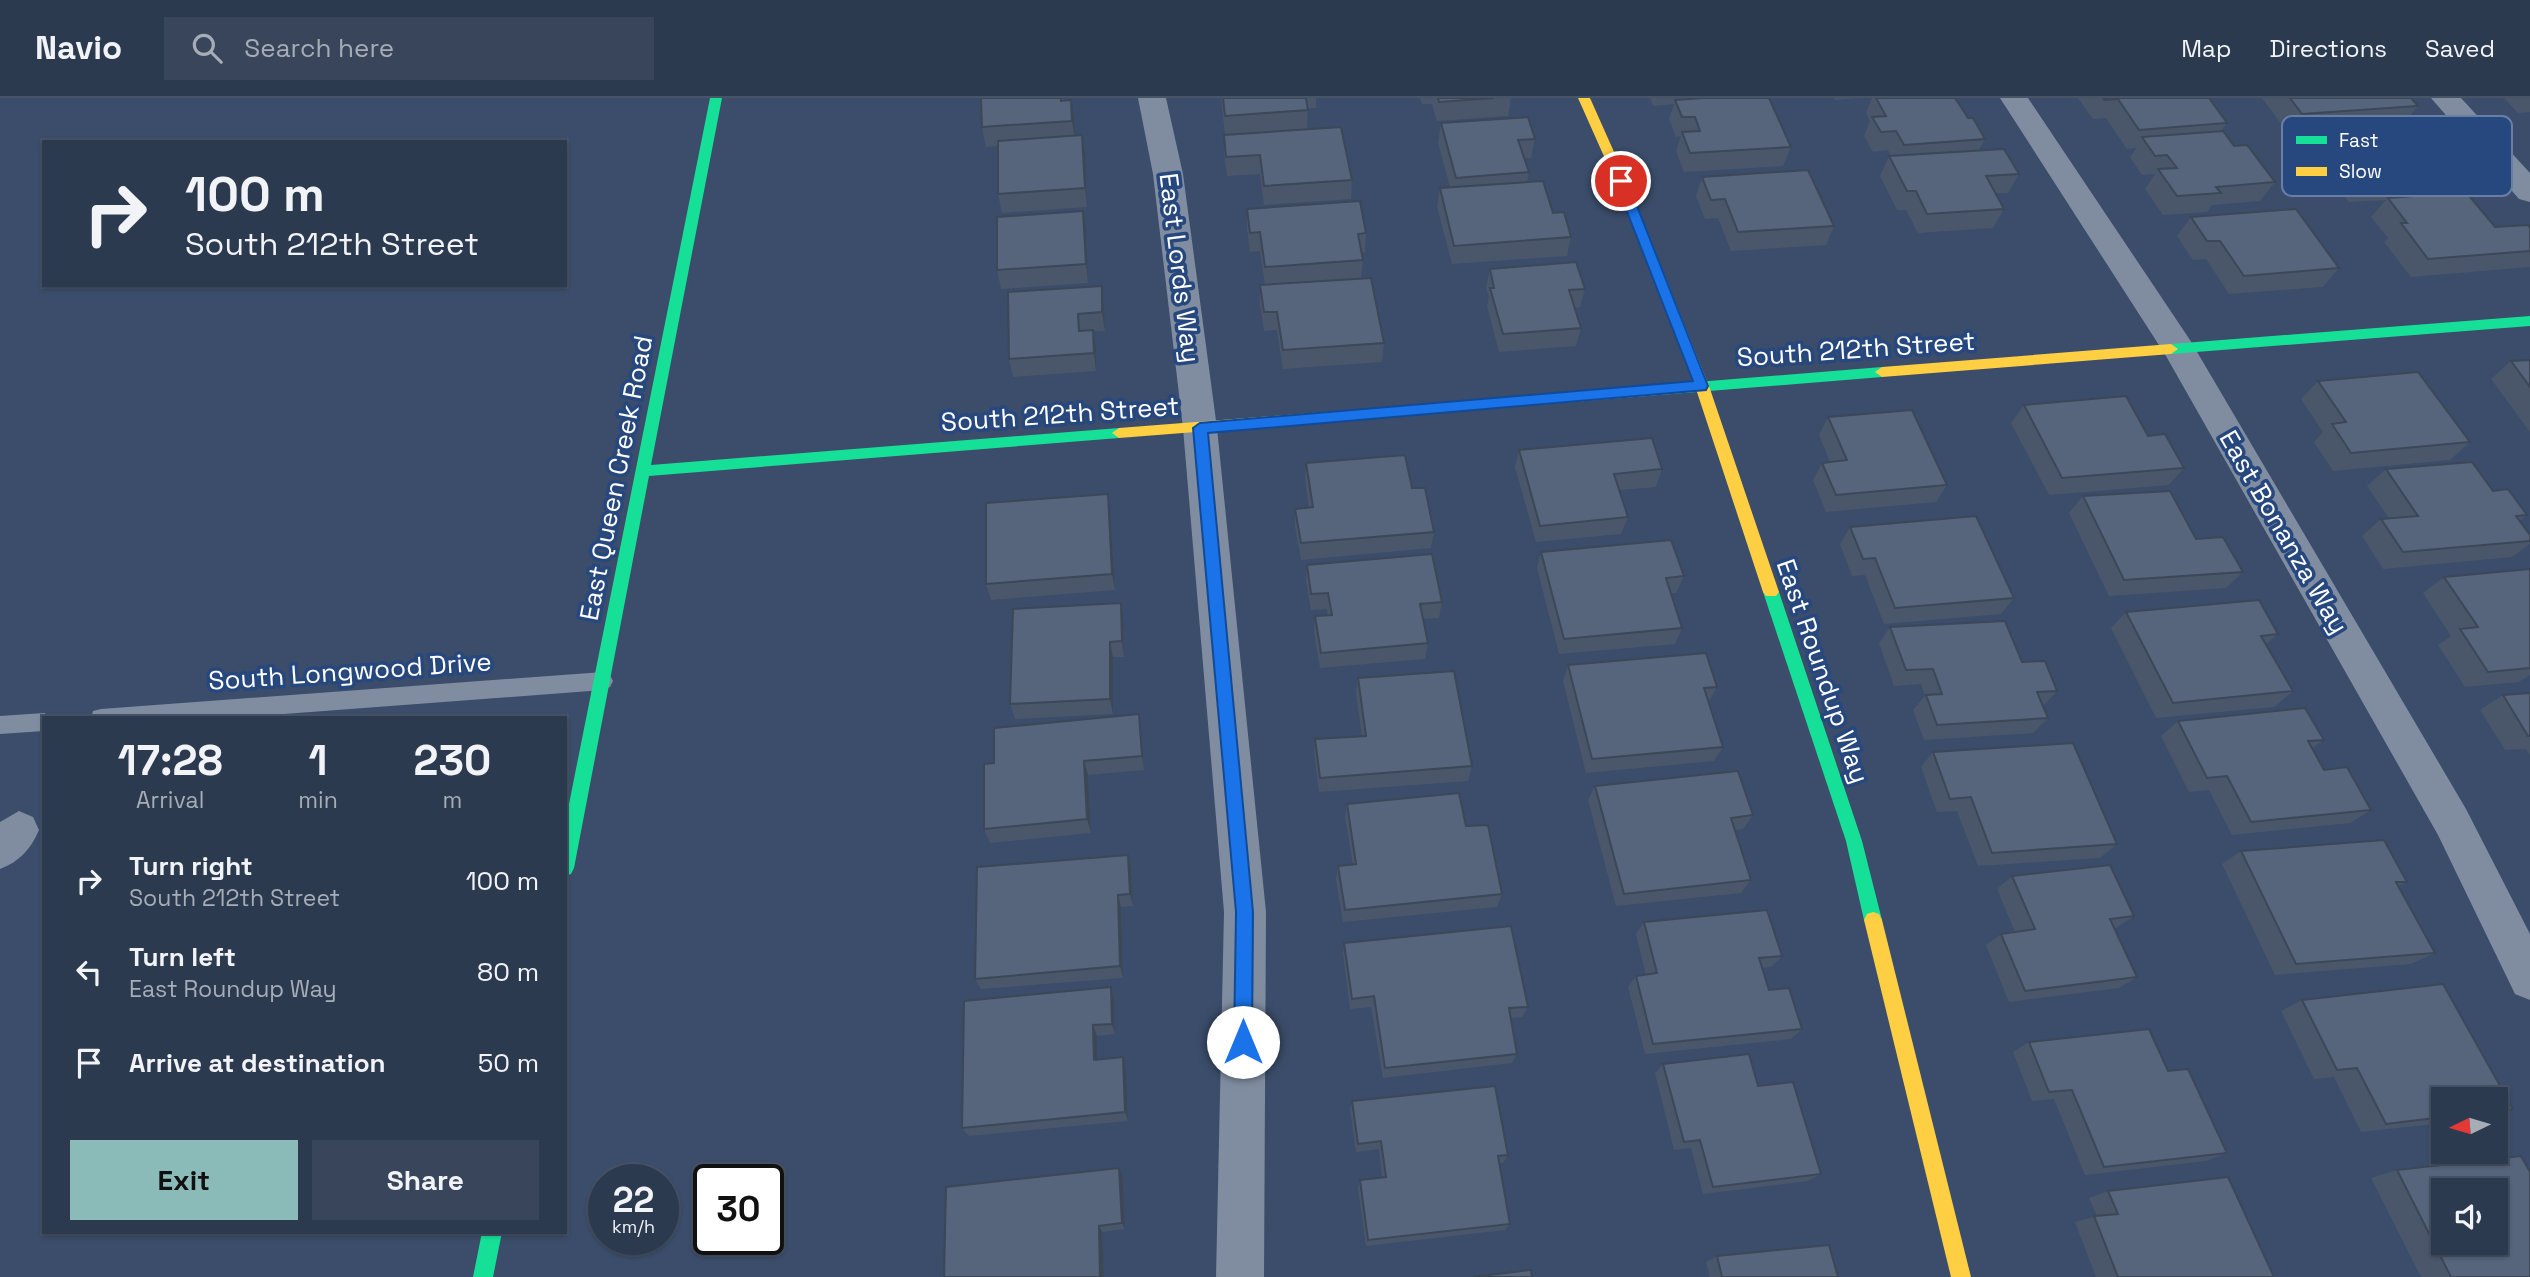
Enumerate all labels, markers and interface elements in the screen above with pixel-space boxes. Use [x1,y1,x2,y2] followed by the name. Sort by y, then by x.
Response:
[164,17,654,80] search box
[35,27,122,69] text: Navio
[188,29,226,67] icon: search
[244,31,394,65] text: Search here
[2181,33,2231,64] text: Map
[2269,33,2387,64] text: Directions
[2425,33,2495,64] text: Saved
[2282,116,2512,196] legend
[2339,128,2379,153] text: Fast
[1591,151,1651,211] pin
[2339,159,2382,184] text: Slow
[1602,162,1640,200] icon: arrive
[185,163,325,225] text: 100 m
[70,168,161,259] icon: right
[1151,171,1209,365] street label: East Lords Way
[185,224,479,264] text: South 212th Street
[1736,324,1976,374] street label: South 212th Street
[572,333,660,623] street label: East Queen Creek Road
[940,389,1180,439] street label: South 212th Street
[2212,424,2356,640] street label: East Bonanza Way
[1769,554,1877,788] street label: East Roundup Way
[207,644,493,698] street label: South Longwood Drive
[118,734,223,787] text: 17:28
[309,734,328,787] text: 1
[414,734,491,787] text: 230
[136,785,204,815] text: Arrival
[298,785,338,815] text: min
[443,785,462,815] text: m
[129,849,253,883] text: Turn right
[70,862,108,900] icon: right
[466,864,539,898] text: 100 m
[129,883,340,913] text: South 212th Street
[129,940,236,974] text: Turn left
[70,953,108,991] icon: left
[477,955,539,989] text: 80 m
[129,974,337,1004] text: East Roundup Way
[1206,1005,1280,1079] position arrow
[70,1044,108,1082] icon: arrive
[129,1046,386,1080] text: Arrive at destination
[478,1046,539,1080] text: 50 m
[2431,1087,2508,1164] north arrow
[2431,1087,2508,1255] map controls
[70,1140,298,1220] button: Exit
[312,1140,539,1220] button: Share
[693,1164,784,1255] speed limit sign: 30
[613,1178,654,1222] text: 22
[2431,1178,2508,1255] button: sound
[612,1215,655,1238] text: km/h

